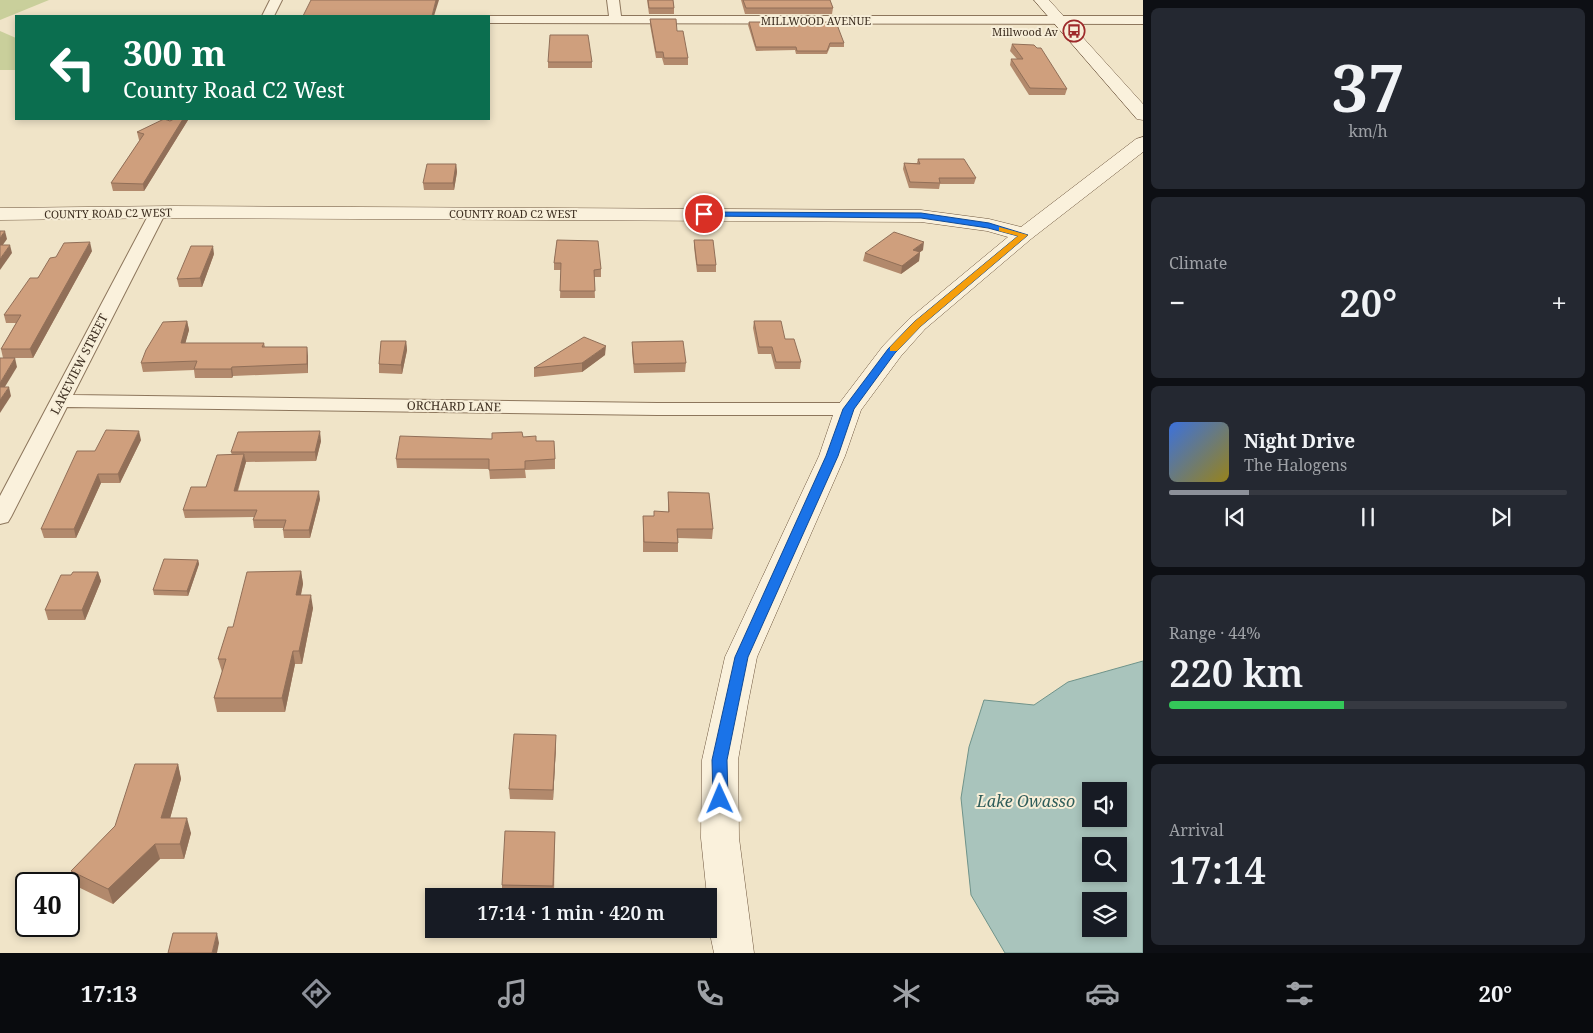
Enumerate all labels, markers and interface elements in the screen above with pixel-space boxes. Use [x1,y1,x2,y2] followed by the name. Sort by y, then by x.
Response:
[761,13,871,28] street label: MILLWOOD AVENUE
[1062,19,1086,43] bus stop icon: Millwood Av
[992,24,1059,39] place label: Millwood Av
[123,29,226,76] text: 300 m
[40,35,105,100] icon: left
[1331,43,1405,131] text: 37
[123,74,345,104] text: County Road C2 West
[1348,120,1388,142] text: km/h
[683,193,725,235] pin
[690,200,718,228] icon: arrive
[44,204,172,222] street label: COUNTY ROAD C2 WEST
[449,206,577,221] street label: COUNTY ROAD C2 WEST
[1169,252,1227,274] text: Climate
[1339,276,1397,328] text: 20°
[1169,283,1185,321] text: −
[1551,283,1567,321] text: +
[46,310,112,417] street label: LAKEVIEW STREET
[407,397,501,415] street label: ORCHARD LANE
[1244,428,1355,454] text: Night Drive
[1244,454,1347,476] text: The Halogens
[1221,503,1249,531] icon: previous
[1354,503,1382,531] icon: pause
[1487,503,1515,531] icon: next
[1169,622,1261,644] text: Range · 44%
[1169,646,1303,698] text: 220 km
[693,772,745,824] position arrow
[1082,782,1127,937] map controls
[1082,782,1127,827] button: sound
[976,790,1075,812] water label: Lake Owasso
[1169,819,1224,841] text: Arrival
[1082,837,1127,882] button: search
[1169,843,1266,895] text: 17:14
[15,872,80,937] speed limit sign: 40
[1082,892,1127,937] button: layers
[477,900,665,926] text: 17:14 · 1 min · 420 m
[299,976,334,1011] icon: directions
[495,976,530,1011] icon: music
[692,976,727,1011] icon: phone
[889,976,924,1011] icon: climate
[1085,976,1120,1011] icon: car
[1282,976,1317,1011] icon: filters
[81,978,137,1008] text: 17:13
[1478,978,1512,1008] text: 20°

